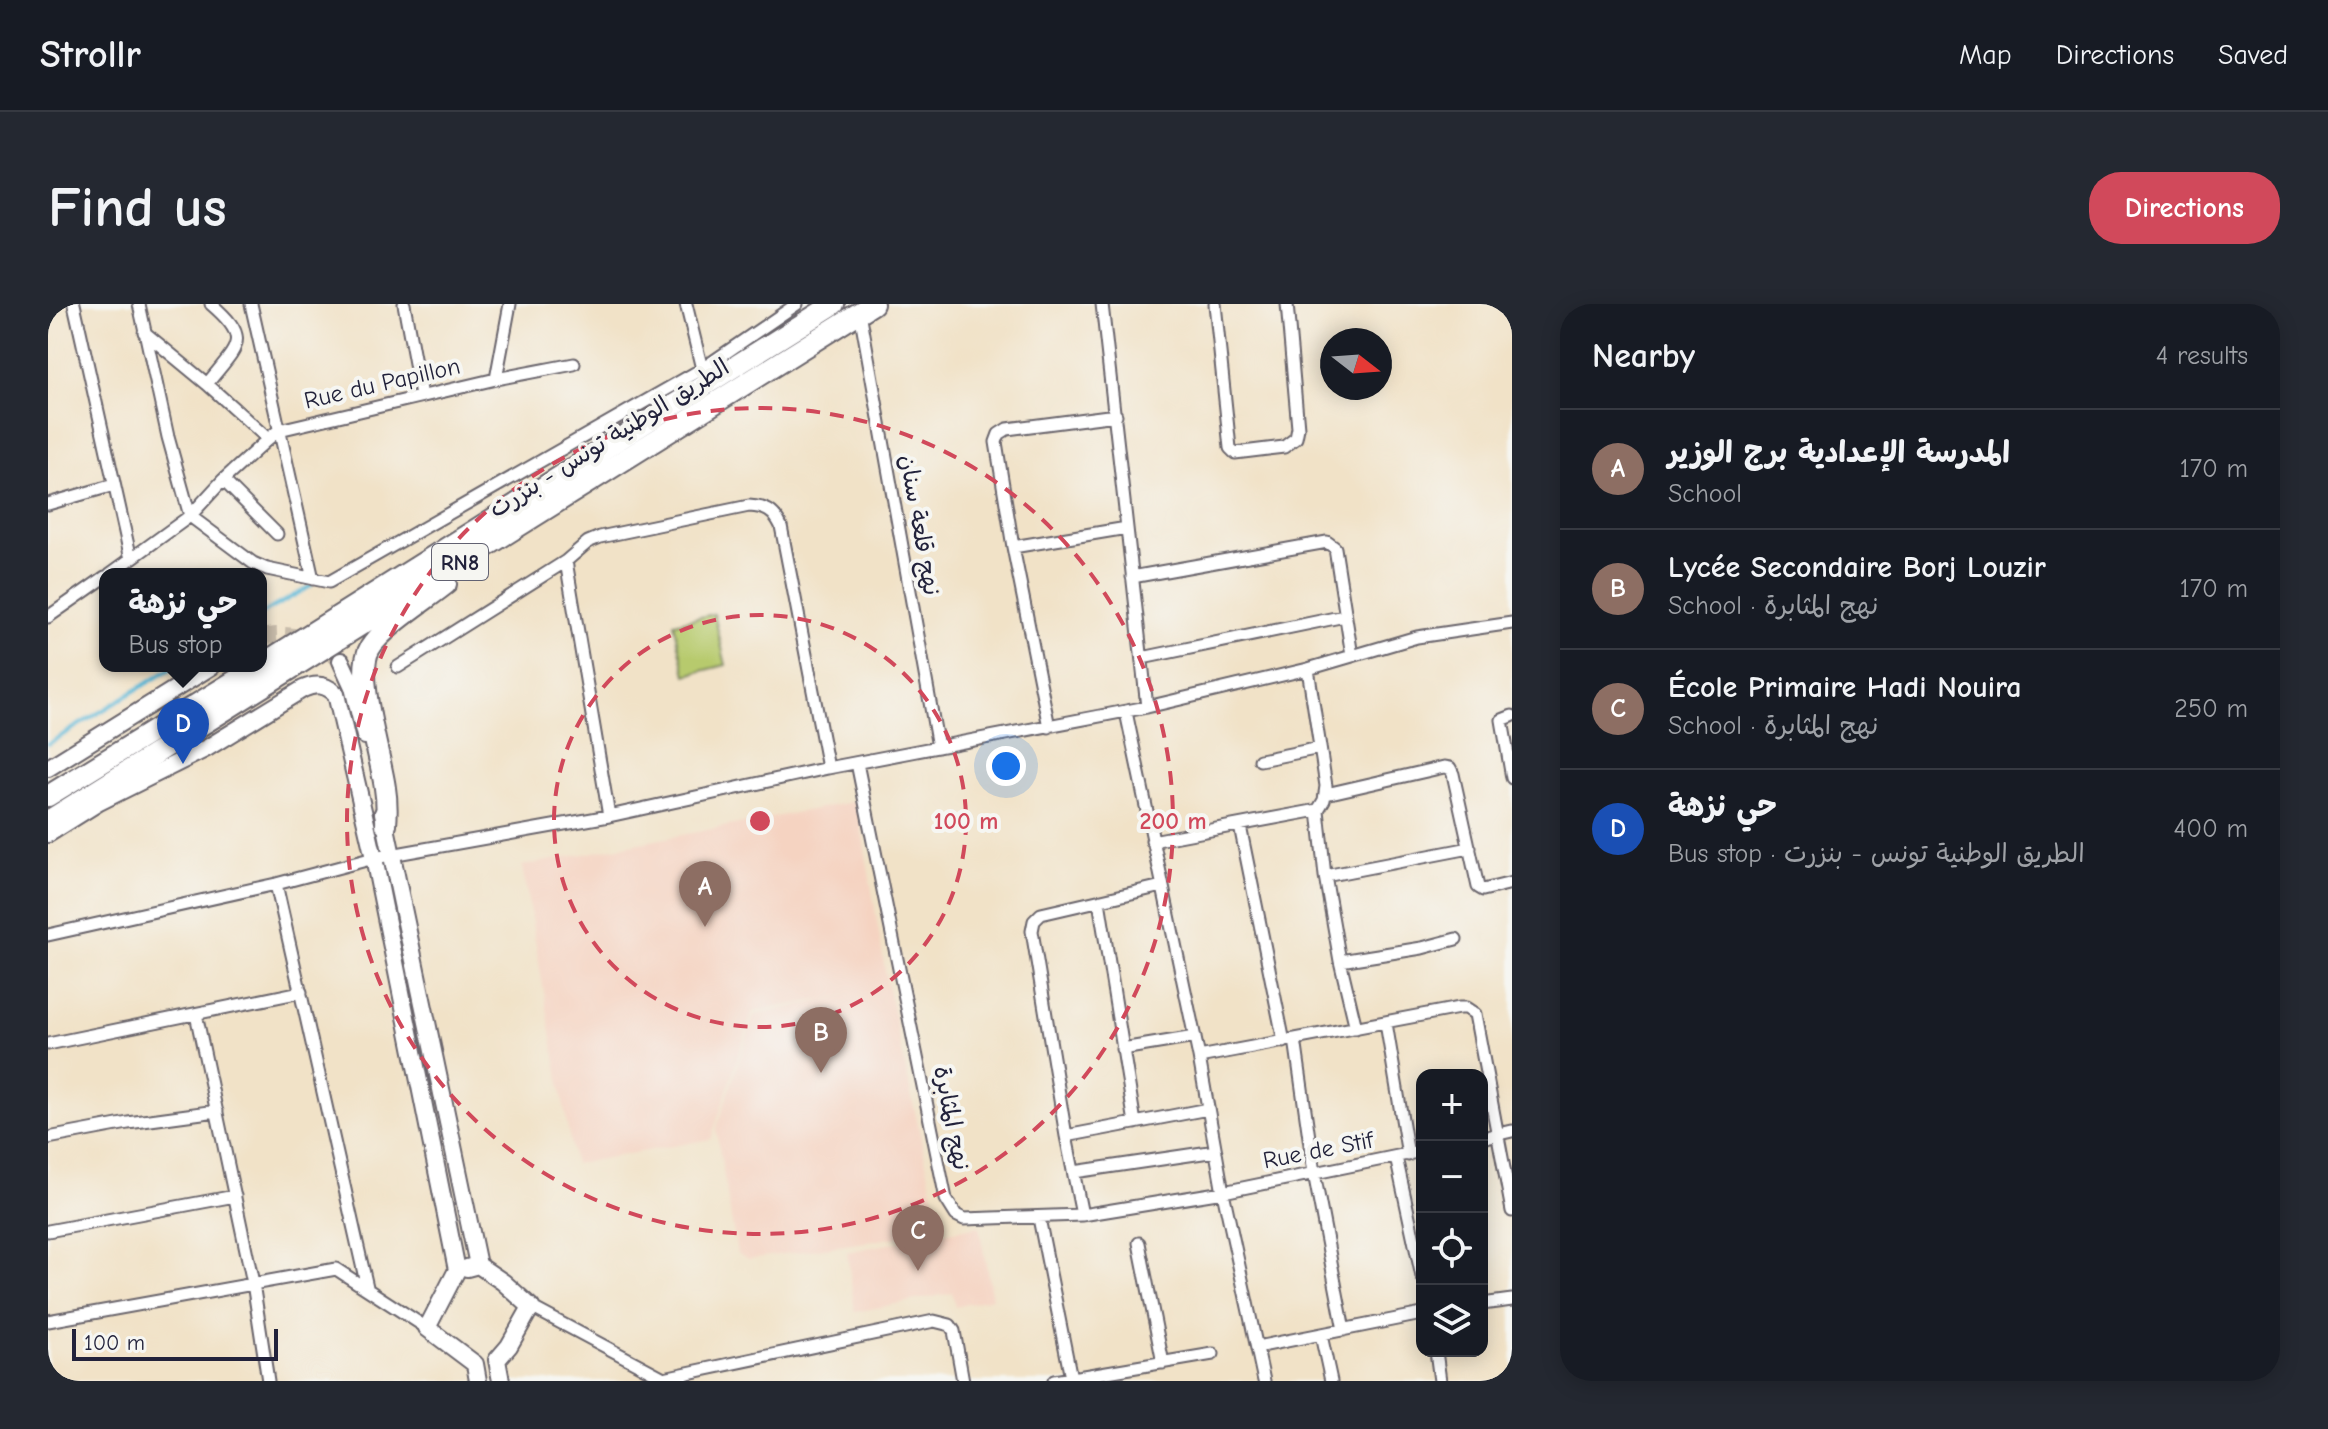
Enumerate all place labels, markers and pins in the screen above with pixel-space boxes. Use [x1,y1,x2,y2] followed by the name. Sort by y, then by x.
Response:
[157,698,209,764] pin: D
[746,807,774,835] centre of rings
[679,861,731,927] pin: A
[795,1007,847,1073] pin: B
[892,1205,944,1271] pin: C

